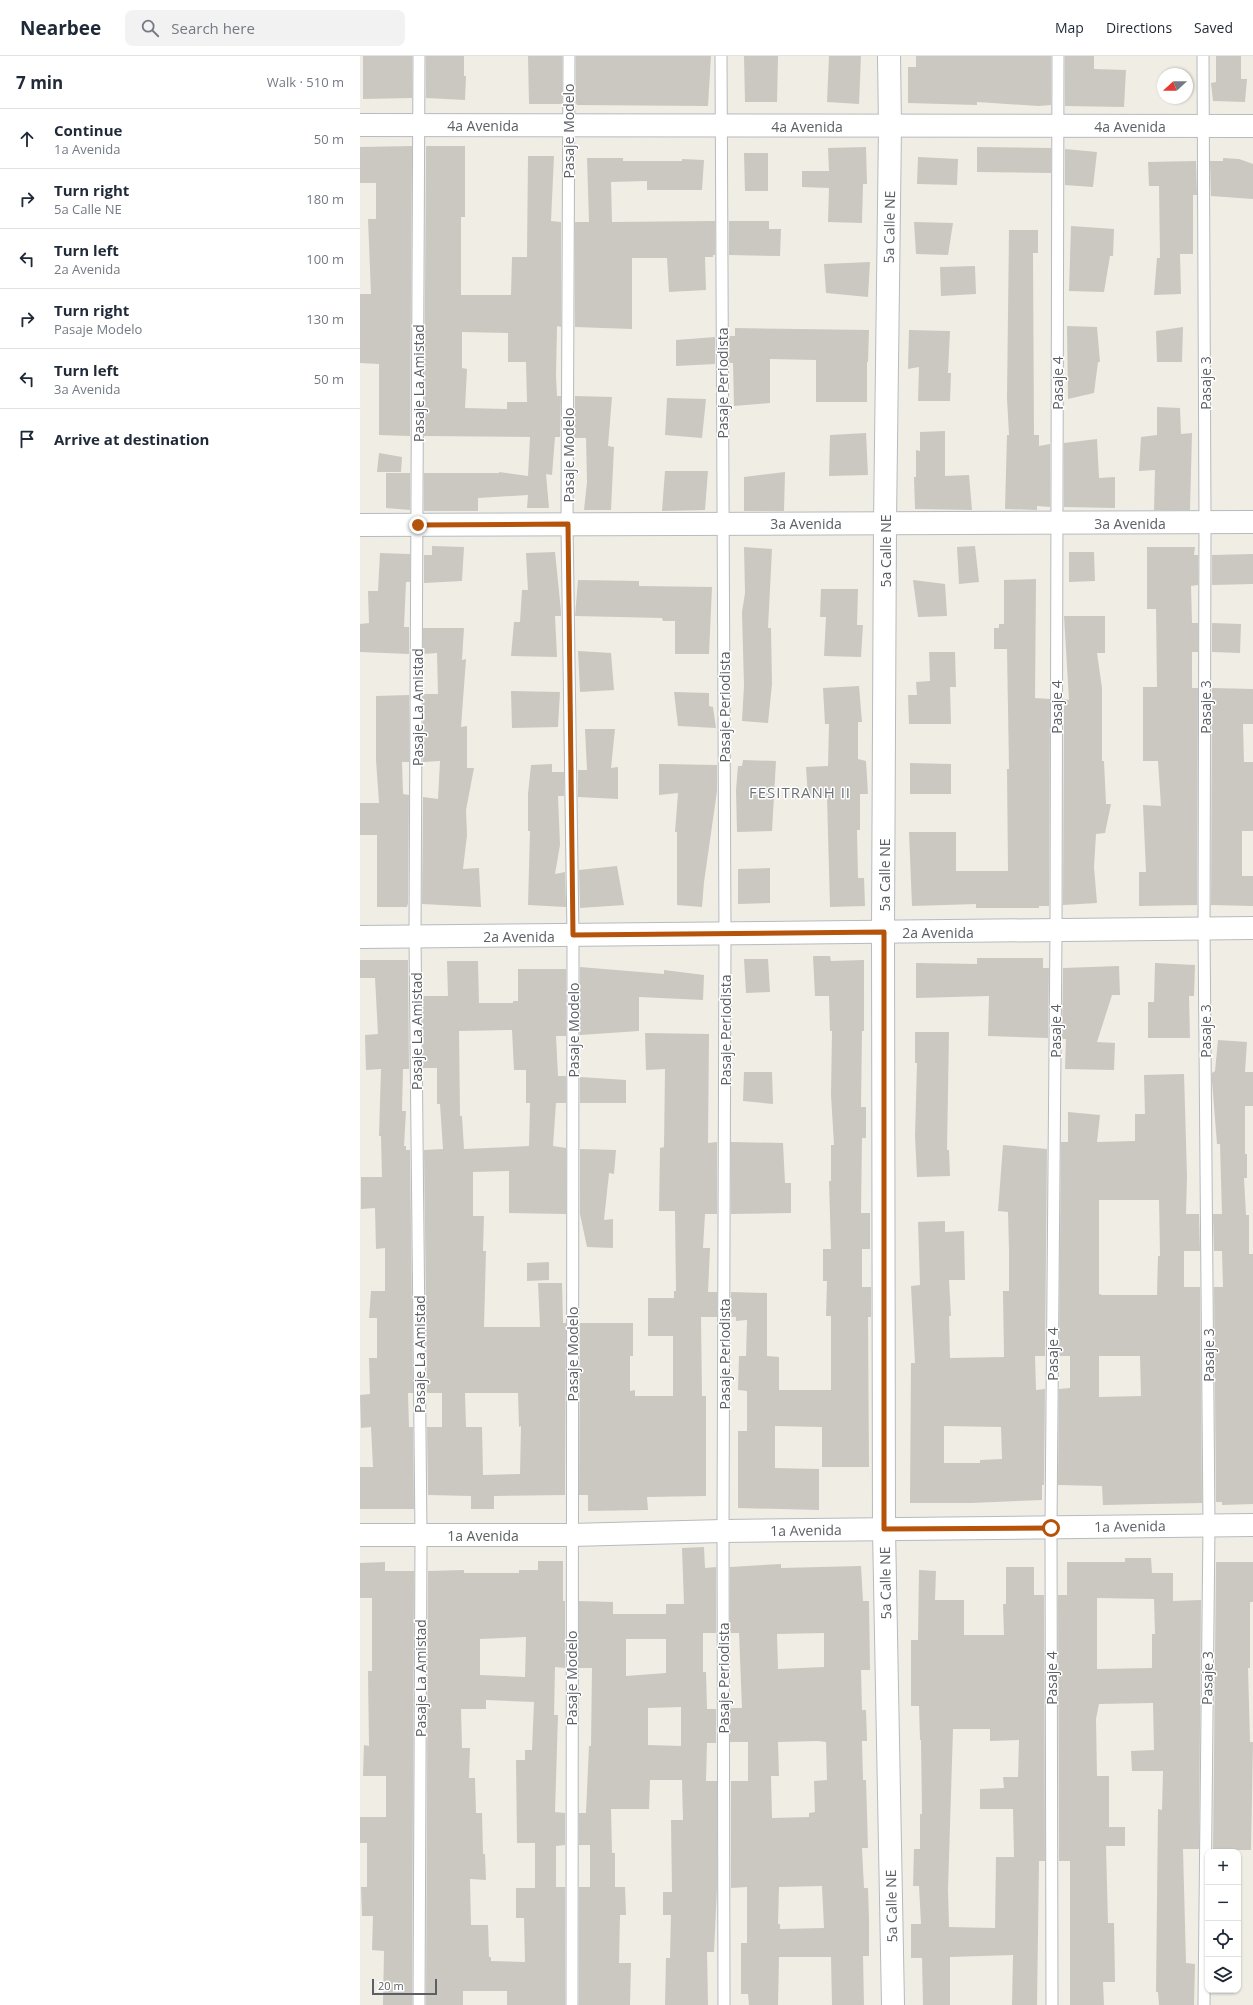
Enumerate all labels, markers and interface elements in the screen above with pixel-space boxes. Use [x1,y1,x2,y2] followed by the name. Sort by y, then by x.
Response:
[125,10,405,46] search box
[20,15,101,41] text: Nearbee
[139,17,161,39] icon: search
[171,18,255,38] text: Search here
[1055,18,1084,37] text: Map
[1106,18,1172,37] text: Directions
[1194,18,1233,37] text: Saved
[1157,68,1193,104] north arrow
[16,71,63,94] text: 7 min
[267,73,344,91] text: Walk · 510 m
[559,83,578,179] street label: Pasaje Modelo
[447,116,519,135] street label: 4a Avenida
[771,117,843,136] street label: 4a Avenida
[1094,117,1166,136] street label: 4a Avenida
[54,120,122,140] text: Continue
[16,128,38,150] icon: ahead
[314,130,344,148] text: 50 m
[54,140,120,158] text: 1a Avenida
[54,180,129,200] text: Turn right
[16,188,38,210] icon: right
[306,190,344,208] text: 180 m
[879,190,899,264] street label: 5a Calle NE
[54,200,122,218] text: 5a Calle NE
[54,240,119,260] text: Turn left
[16,248,38,270] icon: left
[306,250,344,268] text: 100 m
[54,260,120,278] text: 2a Avenida
[54,300,129,320] text: Turn right
[16,308,38,330] icon: right
[306,310,344,328] text: 130 m
[54,320,142,338] text: Pasaje Modelo
[409,324,428,442] street label: Pasaje La Amistad
[713,327,732,439] street label: Pasaje Periodista
[1048,356,1067,410] street label: Pasaje 4
[1196,356,1215,410] street label: Pasaje 3
[54,360,119,380] text: Turn left
[16,368,38,390] icon: left
[314,370,344,388] text: 50 m
[54,380,120,398] text: 3a Avenida
[559,407,578,503] street label: Pasaje Modelo
[16,428,38,450] icon: arrive
[54,429,209,449] text: Arrive at destination
[770,514,842,533] street label: 3a Avenida
[1094,514,1166,533] street label: 3a Avenida
[876,515,895,587] street label: 5a Calle NE
[409,516,427,534] route end
[408,648,427,766] street label: Pasaje La Amistad
[715,651,734,763] street label: Pasaje Periodista
[1047,680,1066,734] street label: Pasaje 4
[1196,680,1215,734] street label: Pasaje 3
[749,782,851,802] district label: FESITRANH II
[875,839,894,911] street label: 5a Calle NE
[902,923,974,942] street label: 2a Avenida
[483,927,555,946] street label: 2a Avenida
[407,972,426,1090] street label: Pasaje La Amistad
[716,974,735,1086] street label: Pasaje Periodista
[564,982,583,1078] street label: Pasaje Modelo
[1046,1004,1065,1058] street label: Pasaje 4
[1196,1004,1215,1058] street label: Pasaje 3
[410,1295,429,1413] street label: Pasaje La Amistad
[715,1298,734,1410] street label: Pasaje Periodista
[563,1306,582,1402] street label: Pasaje Modelo
[1043,1327,1062,1381] street label: Pasaje 4
[1199,1328,1218,1382] street label: Pasaje 3
[1094,1516,1166,1536] street label: 1a Avenida
[1042,1519,1060,1537] route start
[770,1520,842,1540] street label: 1a Avenida
[447,1526,519,1545] street label: 1a Avenida
[875,1546,895,1620] street label: 5a Calle NE
[411,1619,430,1737] street label: Pasaje La Amistad
[714,1622,733,1734] street label: Pasaje Periodista
[562,1630,581,1726] street label: Pasaje Modelo
[1042,1651,1061,1705] street label: Pasaje 4
[1197,1651,1217,1705] street label: Pasaje 3
[1205,1849,1241,1993] map controls
[1205,1849,1241,1885] button: +
[881,1869,901,1943] street label: 5a Calle NE
[1205,1885,1241,1921] button: −
[1205,1921,1241,1957] button: locate
[1205,1957,1241,1993] button: layers
[372,1977,437,1996] scale bar
[378,1978,404,1993] text: 20 m

